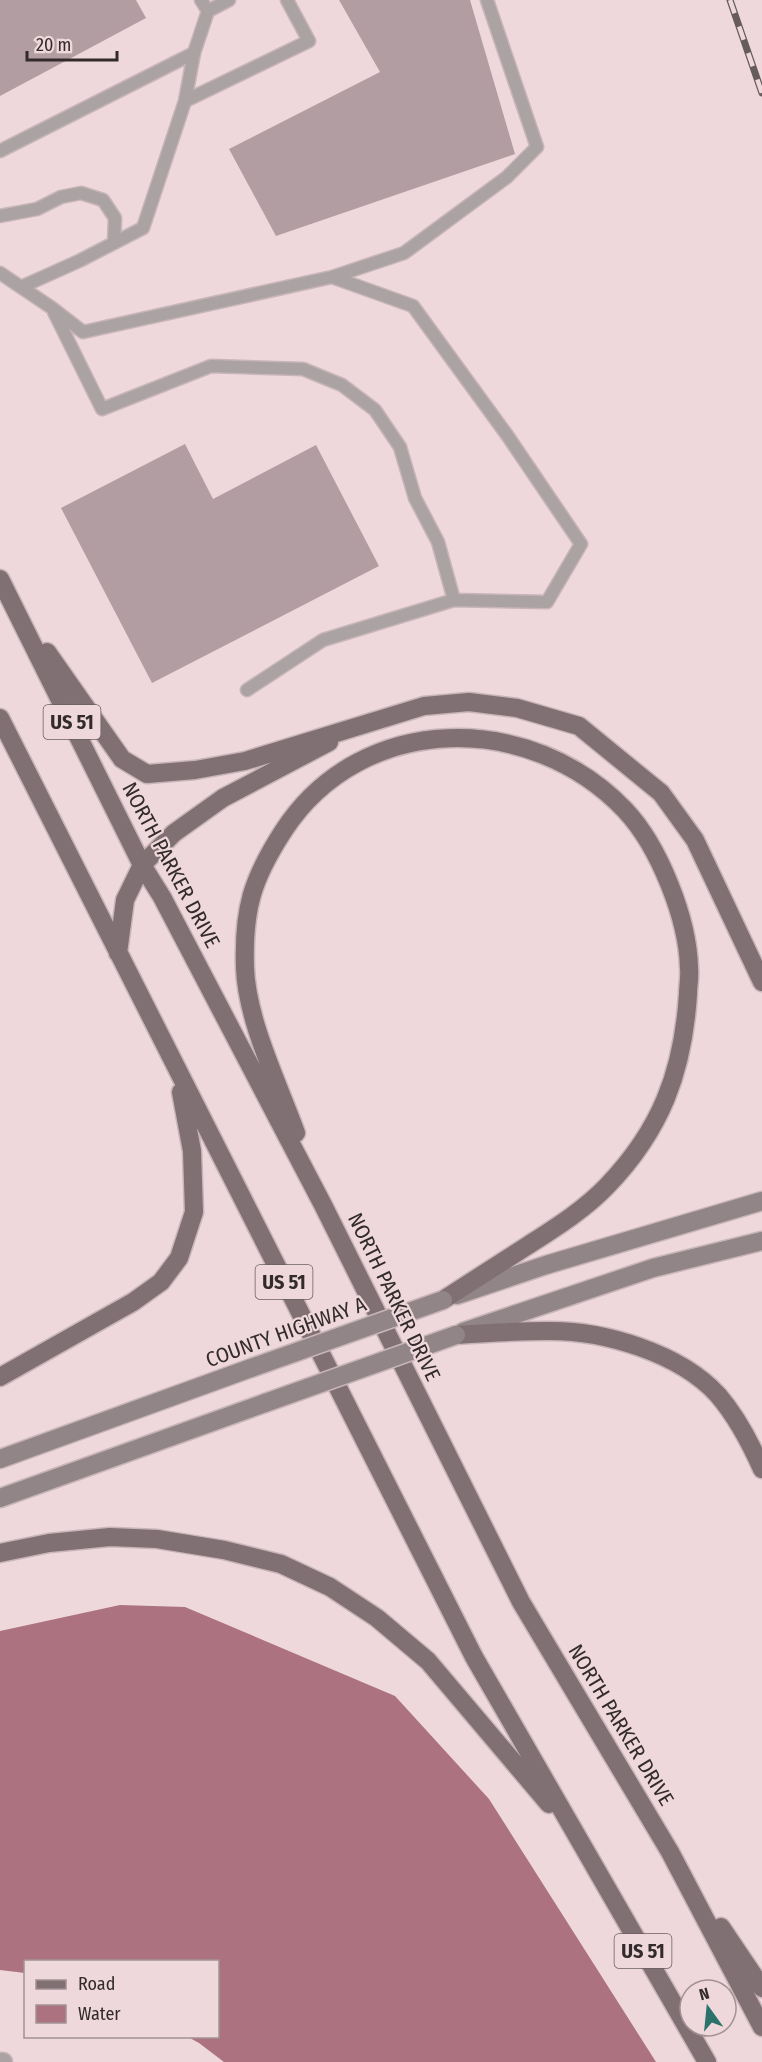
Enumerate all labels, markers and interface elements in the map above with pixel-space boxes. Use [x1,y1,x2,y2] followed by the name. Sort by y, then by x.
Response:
[27,24,117,62] scale bar
[36,34,71,56] text: 20 m
[44,705,100,739] road number: US 51
[116,778,226,952] street label: NORTH PARKER DRIVE
[342,1209,446,1385] street label: NORTH PARKER DRIVE
[256,1265,312,1299] road number: US 51
[202,1291,370,1373] street label: COUNTY HIGHWAY A
[563,1640,679,1810] street label: NORTH PARKER DRIVE
[614,1934,672,1968] road number: US 51
[24,1960,219,2038] legend
[78,1973,115,1995] text: Road
[678,1978,738,2038] north arrow
[697,1984,711,2004] text: N
[78,2003,121,2025] text: Water

